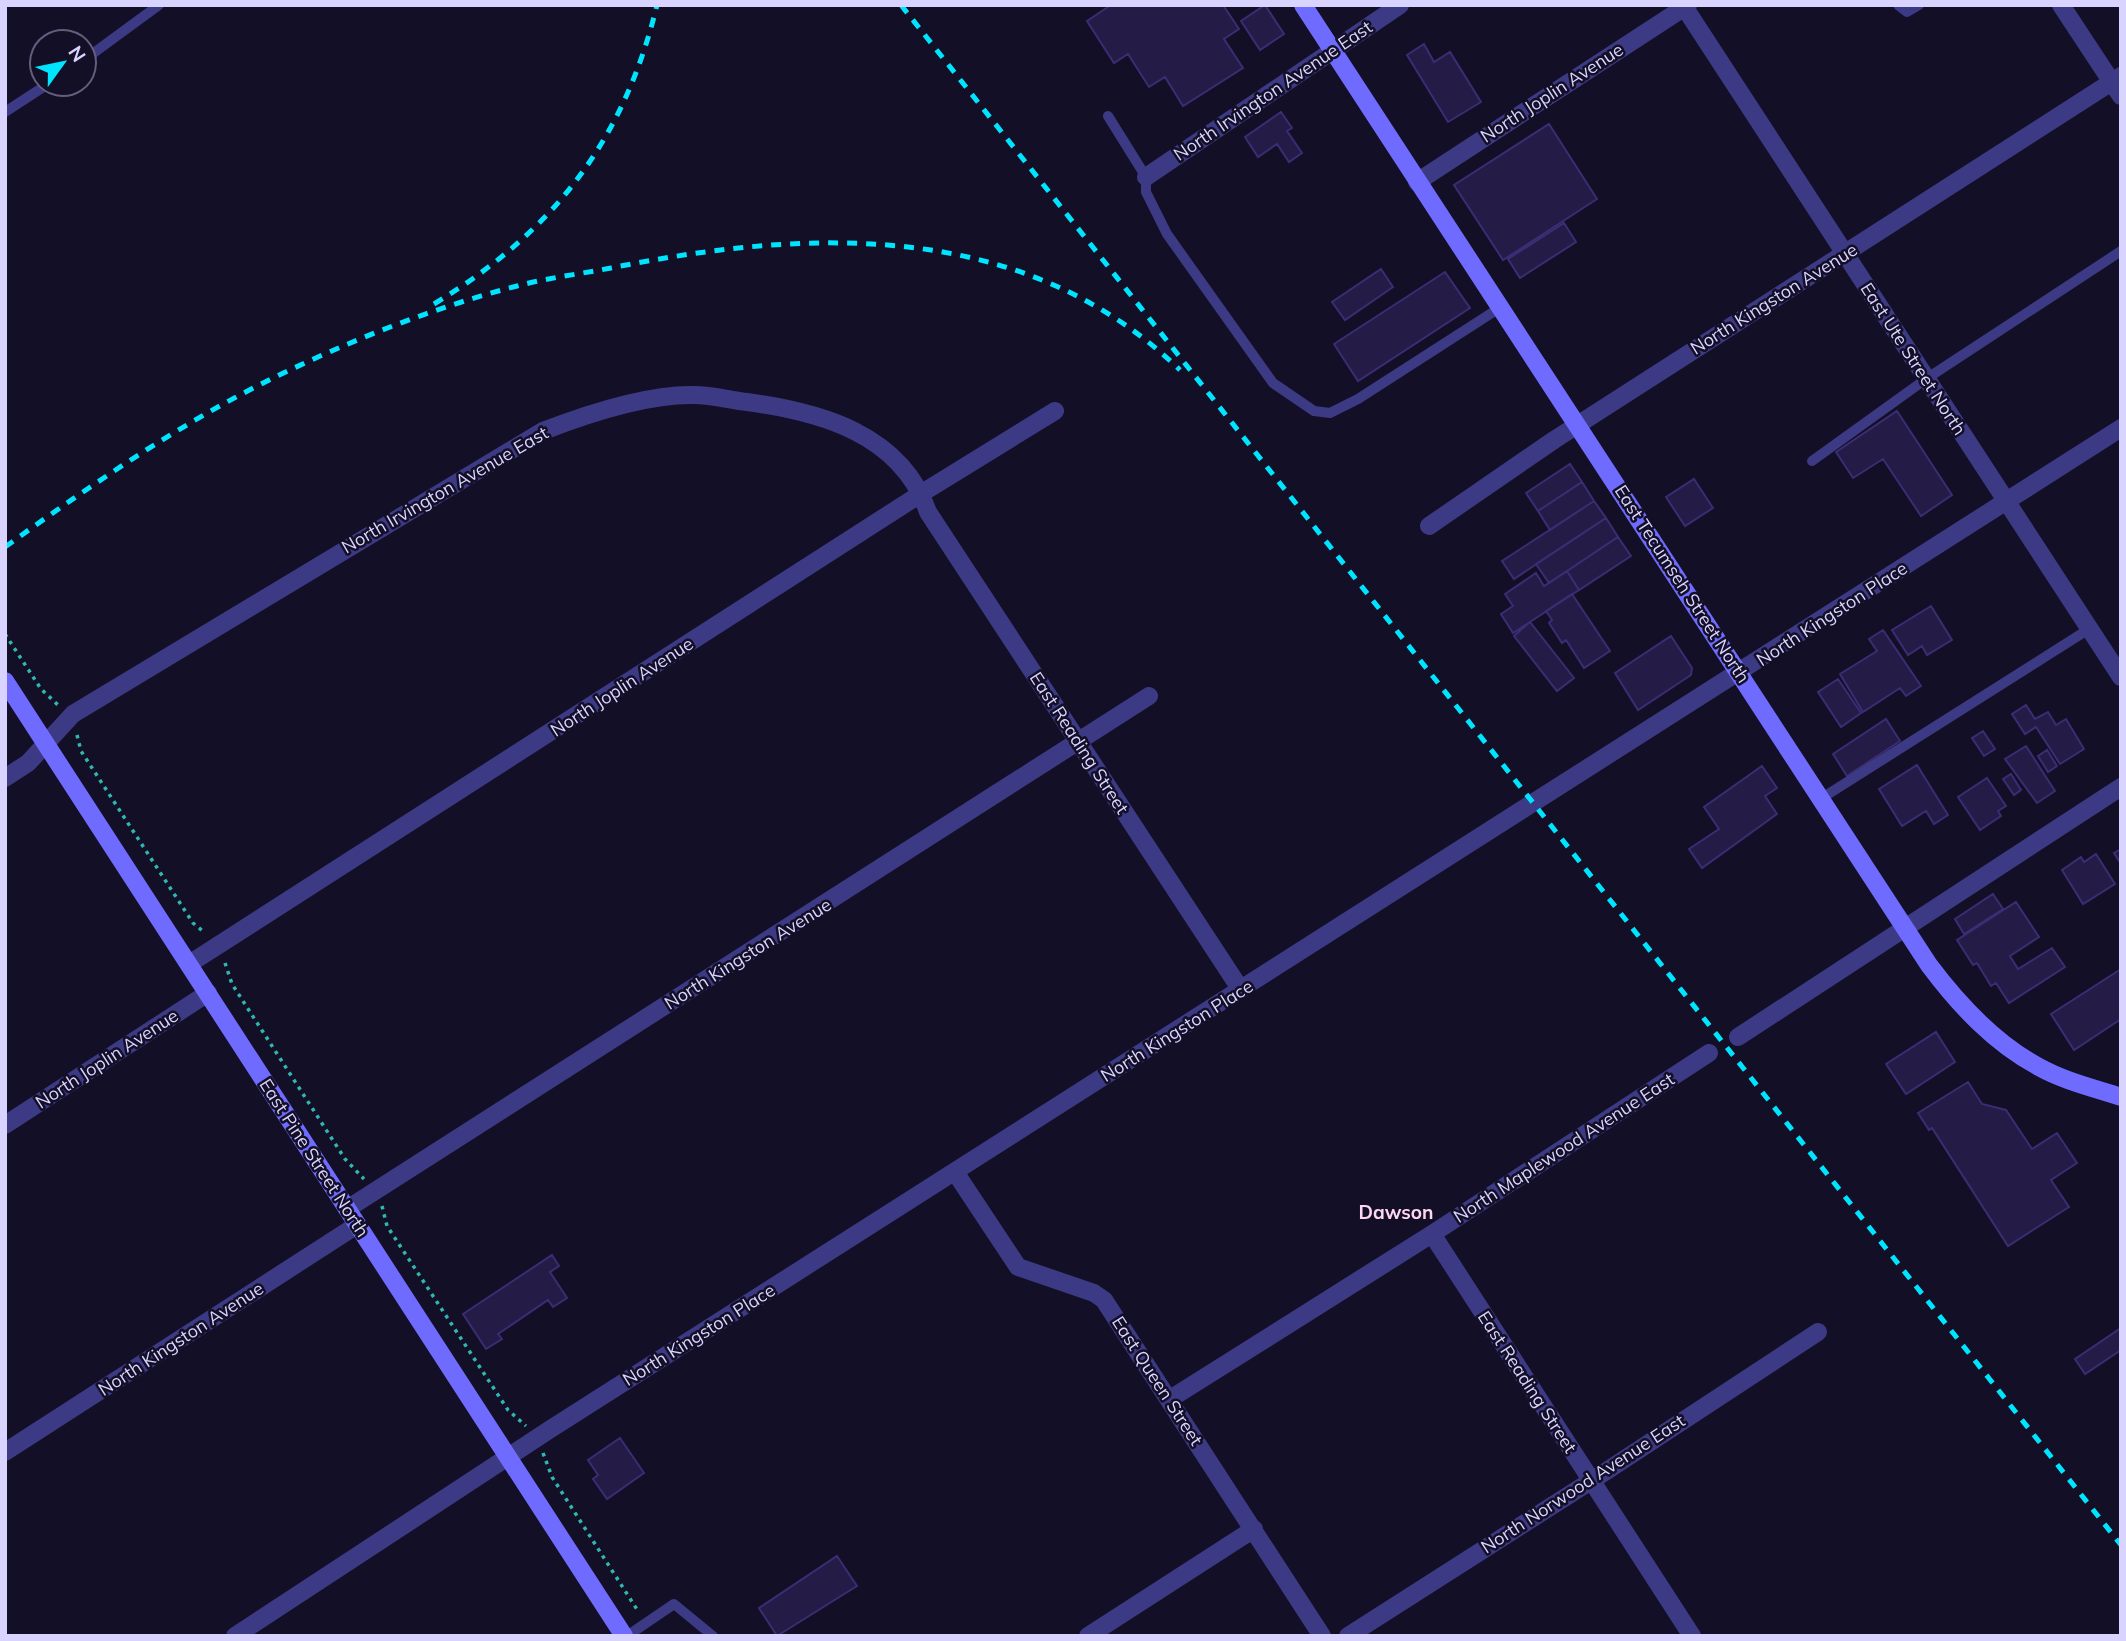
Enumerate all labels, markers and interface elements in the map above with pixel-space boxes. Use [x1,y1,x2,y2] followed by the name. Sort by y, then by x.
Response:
[1169,15,1376,166] street label: North Irvington Avenue East
[28,28,98,98] north arrow
[1476,38,1628,147] street label: North Joplin Avenue
[63,41,91,66] text: N
[1686,238,1862,359] street label: North Kingston Avenue
[1856,278,1971,439] street label: East Ute Street North
[337,421,552,558] street label: North Irvington Avenue East
[1610,480,1755,687] street label: East Tecumseh Street North
[1752,556,1911,671] street label: North Kingston Place
[546,632,698,741] street label: North Joplin Avenue
[1025,667,1134,818] street label: East Reading Street
[660,893,836,1014] street label: North Kingston Avenue
[1096,974,1257,1087] street label: North Kingston Place
[31,1004,183,1113] street label: North Joplin Avenue
[1449,1068,1678,1228] street label: North Maplewood Avenue East
[255,1074,374,1241] street label: East Pine Street North
[1359,1200,1433,1224] district label: Dawson
[94,1276,268,1401] street label: North Kingston Avenue
[618,1278,779,1391] street label: North Kingston Place
[1473,1306,1582,1457] street label: East Reading Street
[1107,1312,1208,1450] street label: East Queen Street
[1476,1409,1689,1558] street label: North Norwood Avenue East

